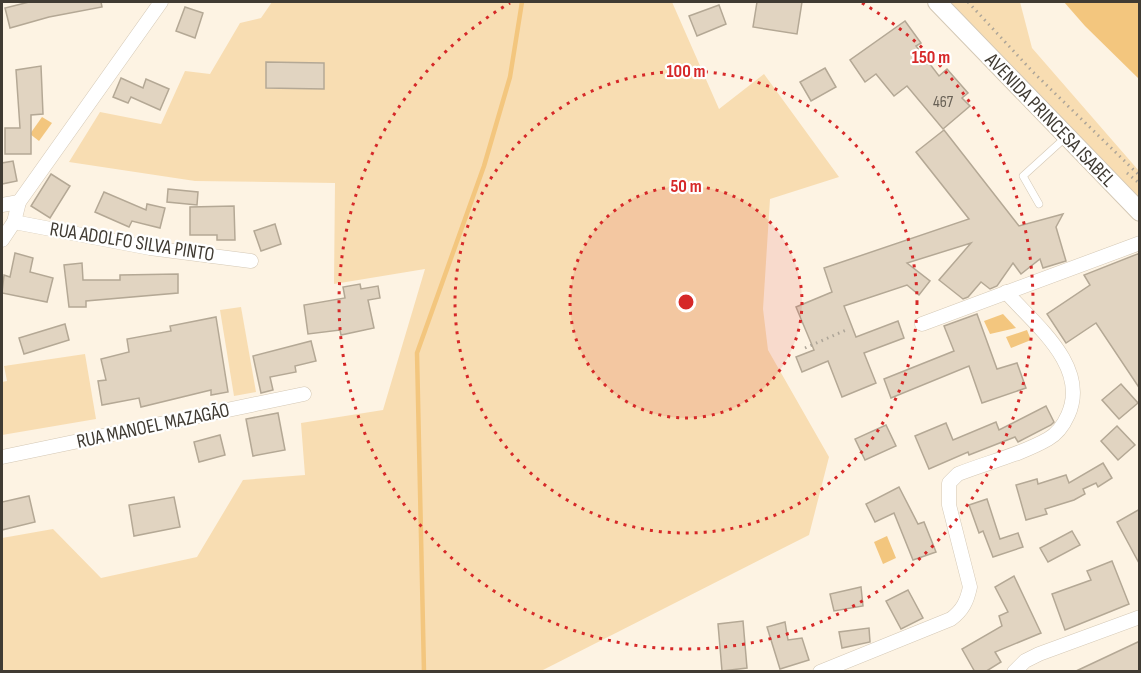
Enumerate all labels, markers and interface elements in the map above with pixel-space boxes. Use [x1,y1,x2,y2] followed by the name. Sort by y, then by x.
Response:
[912,47,950,68] text: 150 m
[979,47,1120,192] street label: AVENIDA PRINCESA ISABEL
[667,61,706,82] text: 100 m
[933,93,954,112] house number: 467
[670,176,702,197] text: 50 m
[48,217,216,267] street label: RUA ADOLFO SILVA PINTO
[676,292,696,312] centre of rings
[74,398,232,454] street label: RUA MANOEL MAZAGÃO

